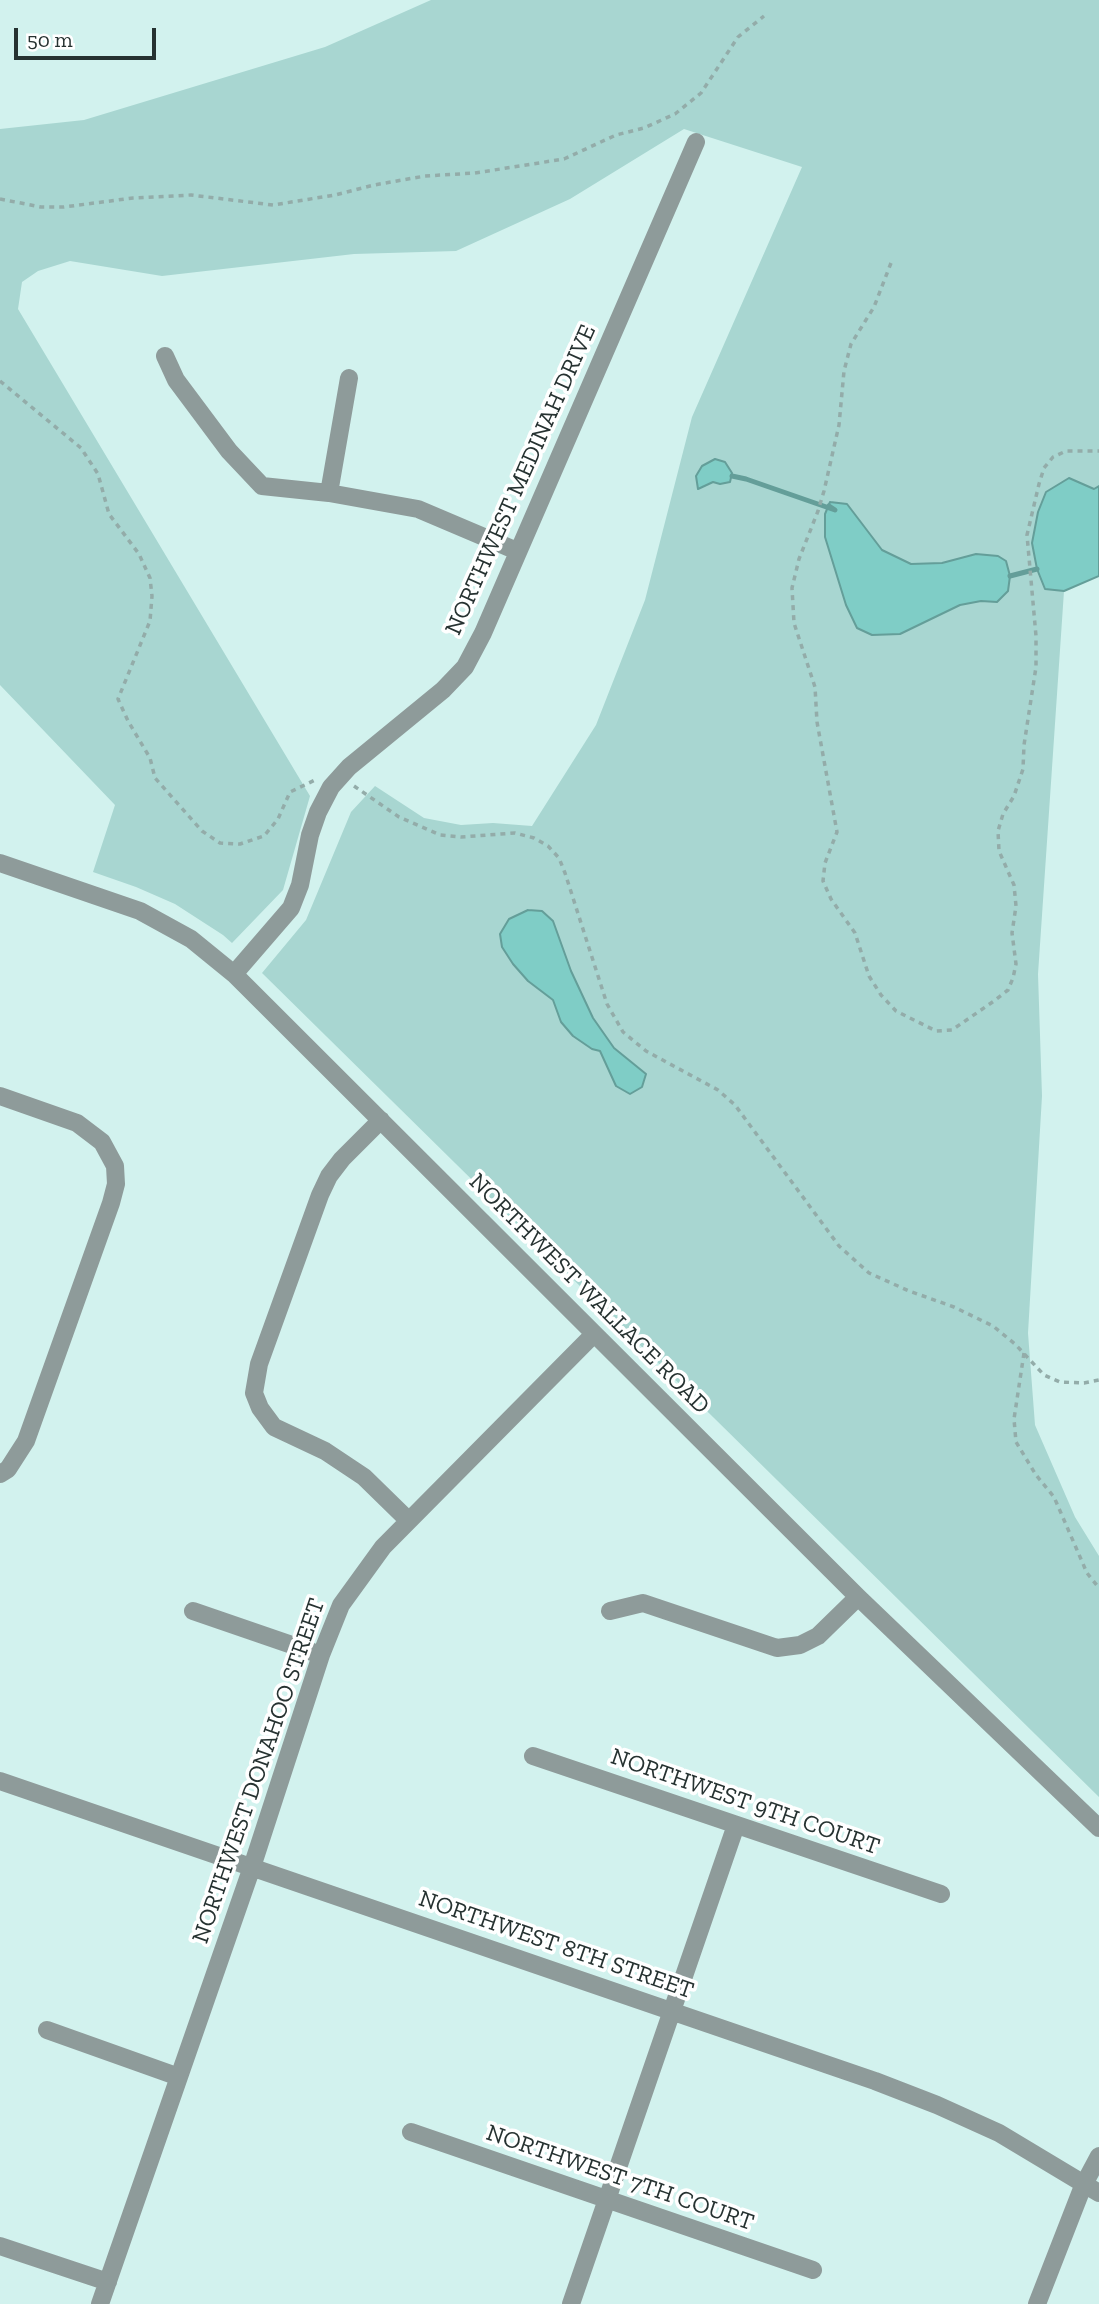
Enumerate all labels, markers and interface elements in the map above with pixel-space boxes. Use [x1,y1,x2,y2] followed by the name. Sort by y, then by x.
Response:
[18,14,159,58] scale bar
[27,27,73,52] text: 50 m
[439,320,603,640] street label: NORTHWEST MEDINAH DRIVE
[463,1168,715,1420] street label: NORTHWEST WALLACE ROAD
[186,1595,332,1947] street label: NORTHWEST DONAHOO STREET
[607,1742,883,1862] street label: NORTHWEST 9TH COURT
[415,1884,697,2006] street label: NORTHWEST 8TH STREET
[482,2119,758,2237] street label: NORTHWEST 7TH COURT

